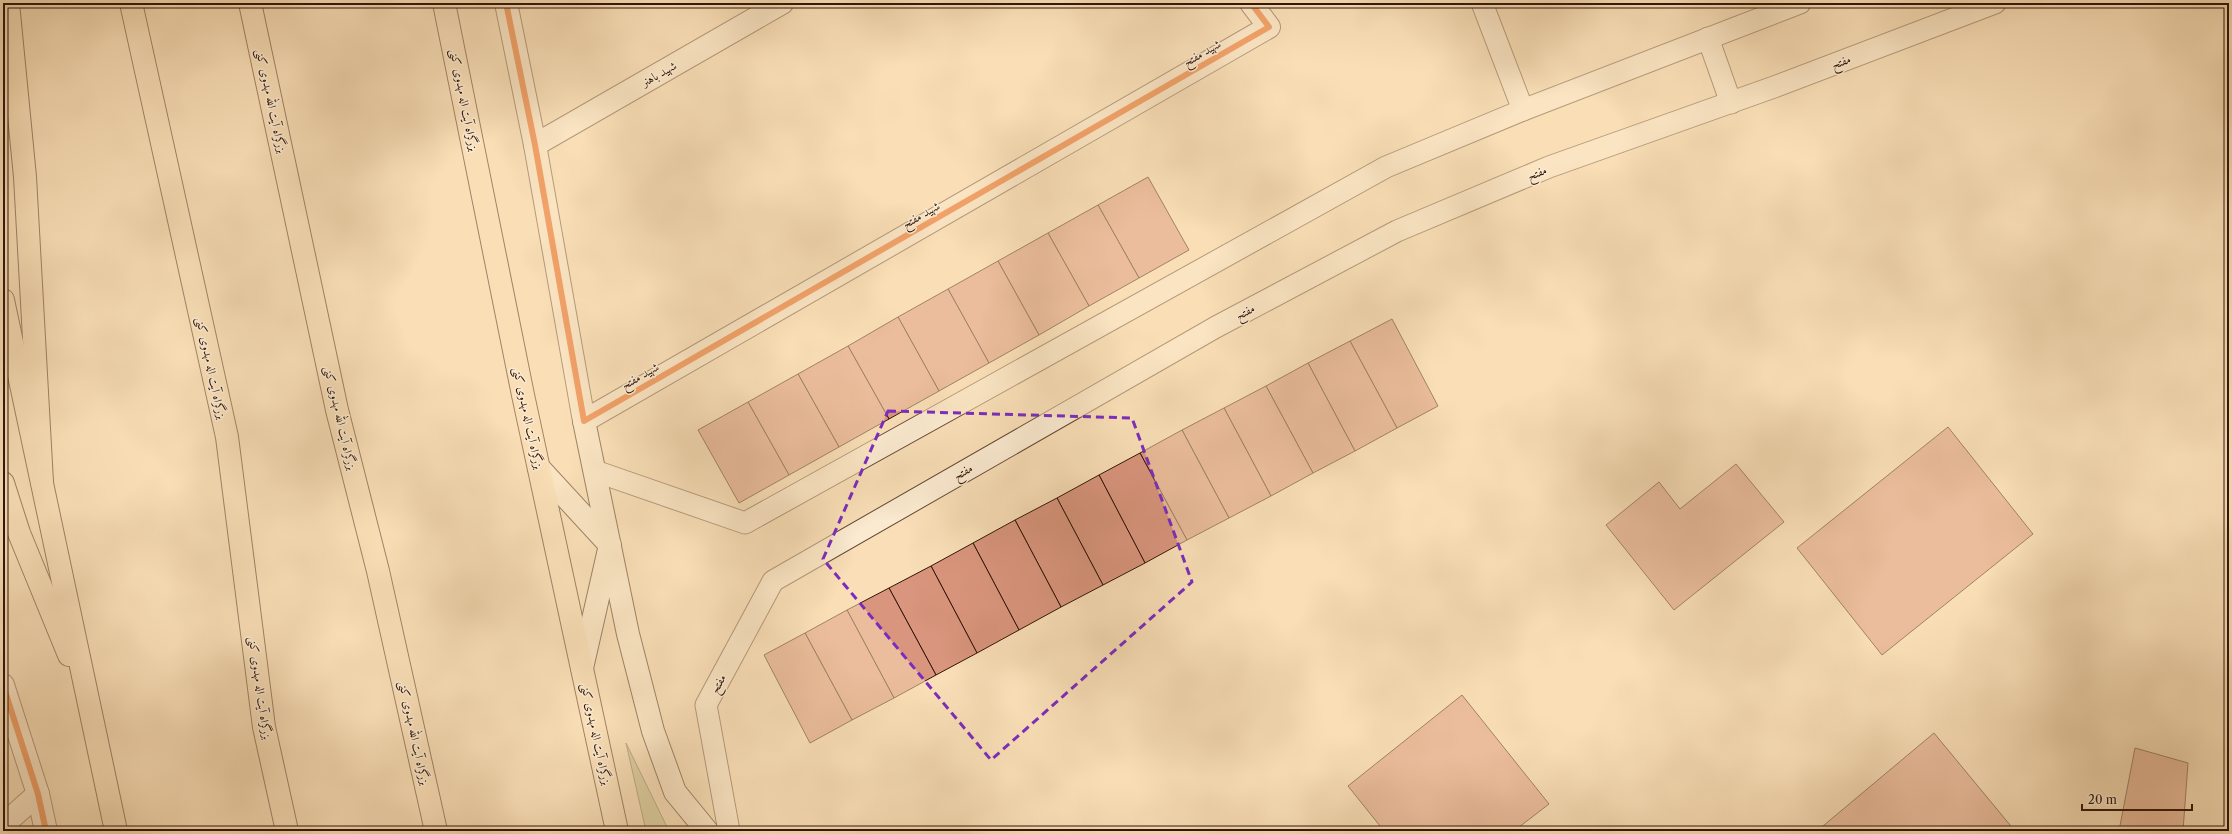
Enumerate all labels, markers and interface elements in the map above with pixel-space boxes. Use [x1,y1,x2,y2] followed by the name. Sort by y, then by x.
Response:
[1180,36,1225,73] street label: شهید مفتح
[251,47,292,155] street label: بزرگراه آیت الله مهدوی کنی
[445,47,482,153] street label: بزرگراه آیت اله مهدوی کنی
[1829,51,1854,76] street label: مفتح
[637,57,680,92] street label: شهید باهنر
[1525,162,1550,187] street label: مفتح
[899,198,944,235] street label: شهید مفتح
[1232,300,1259,326] street label: مفتح
[191,315,230,421] street label: بزرگراه آیت اله مهدوی کنی
[618,359,663,396] street label: شهید مفتح
[319,364,362,472] street label: بزرگراه آیت الله مهدوی کنی
[508,365,547,471] street label: بزرگراه آیت اله مهدوی کنی
[950,460,977,486] street label: مفتح
[244,635,275,741] street label: بزرگراه آیت اله مهدوی کنی
[706,671,732,698] street label: مفتح
[394,679,435,787] street label: بزرگراه آیت الله مهدوی کنی
[576,681,615,787] street label: بزرگراه آیت اله مهدوی کنی
[2082,786,2192,812] scale bar
[2088,792,2117,807] text: 20 m

